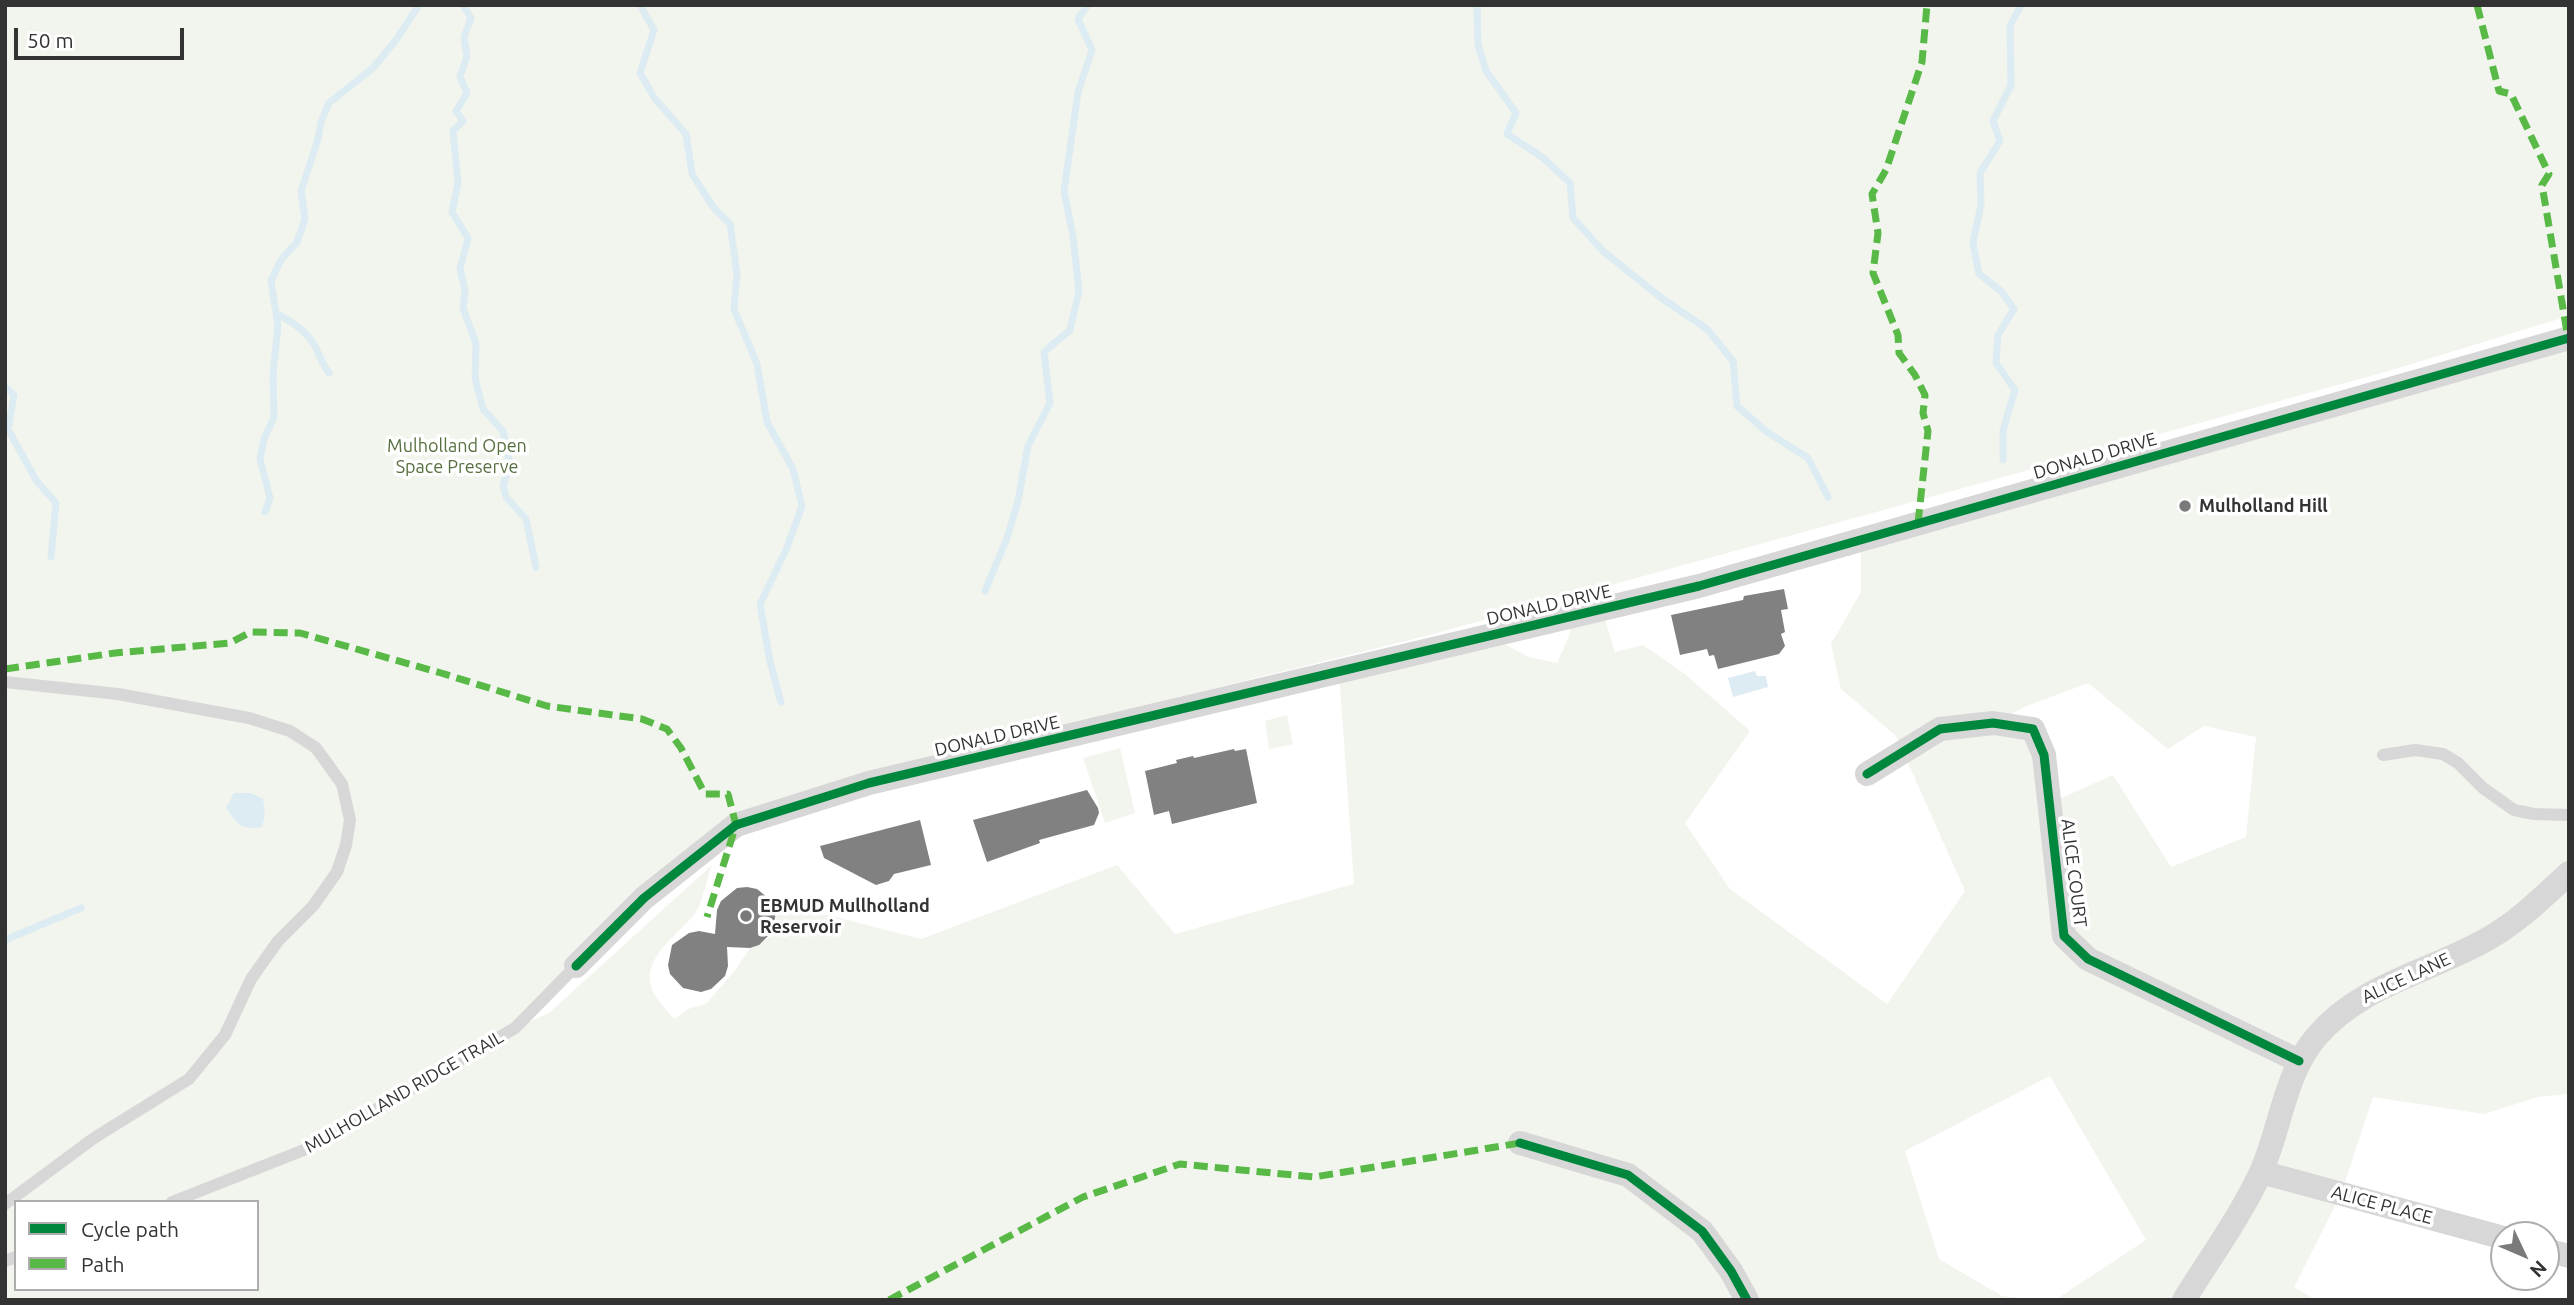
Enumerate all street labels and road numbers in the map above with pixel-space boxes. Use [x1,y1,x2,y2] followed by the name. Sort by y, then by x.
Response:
[2031,428,2159,484] street label: DONALD DRIVE
[1485,580,1613,630] street label: DONALD DRIVE
[933,711,1061,761] street label: DONALD DRIVE
[2057,818,2091,928] street label: ALICE COURT
[2358,948,2454,1008] street label: ALICE LANE
[301,1026,507,1158] street label: MULHOLLAND RIDGE TRAIL
[2329,1181,2435,1229] street label: ALICE PLACE

